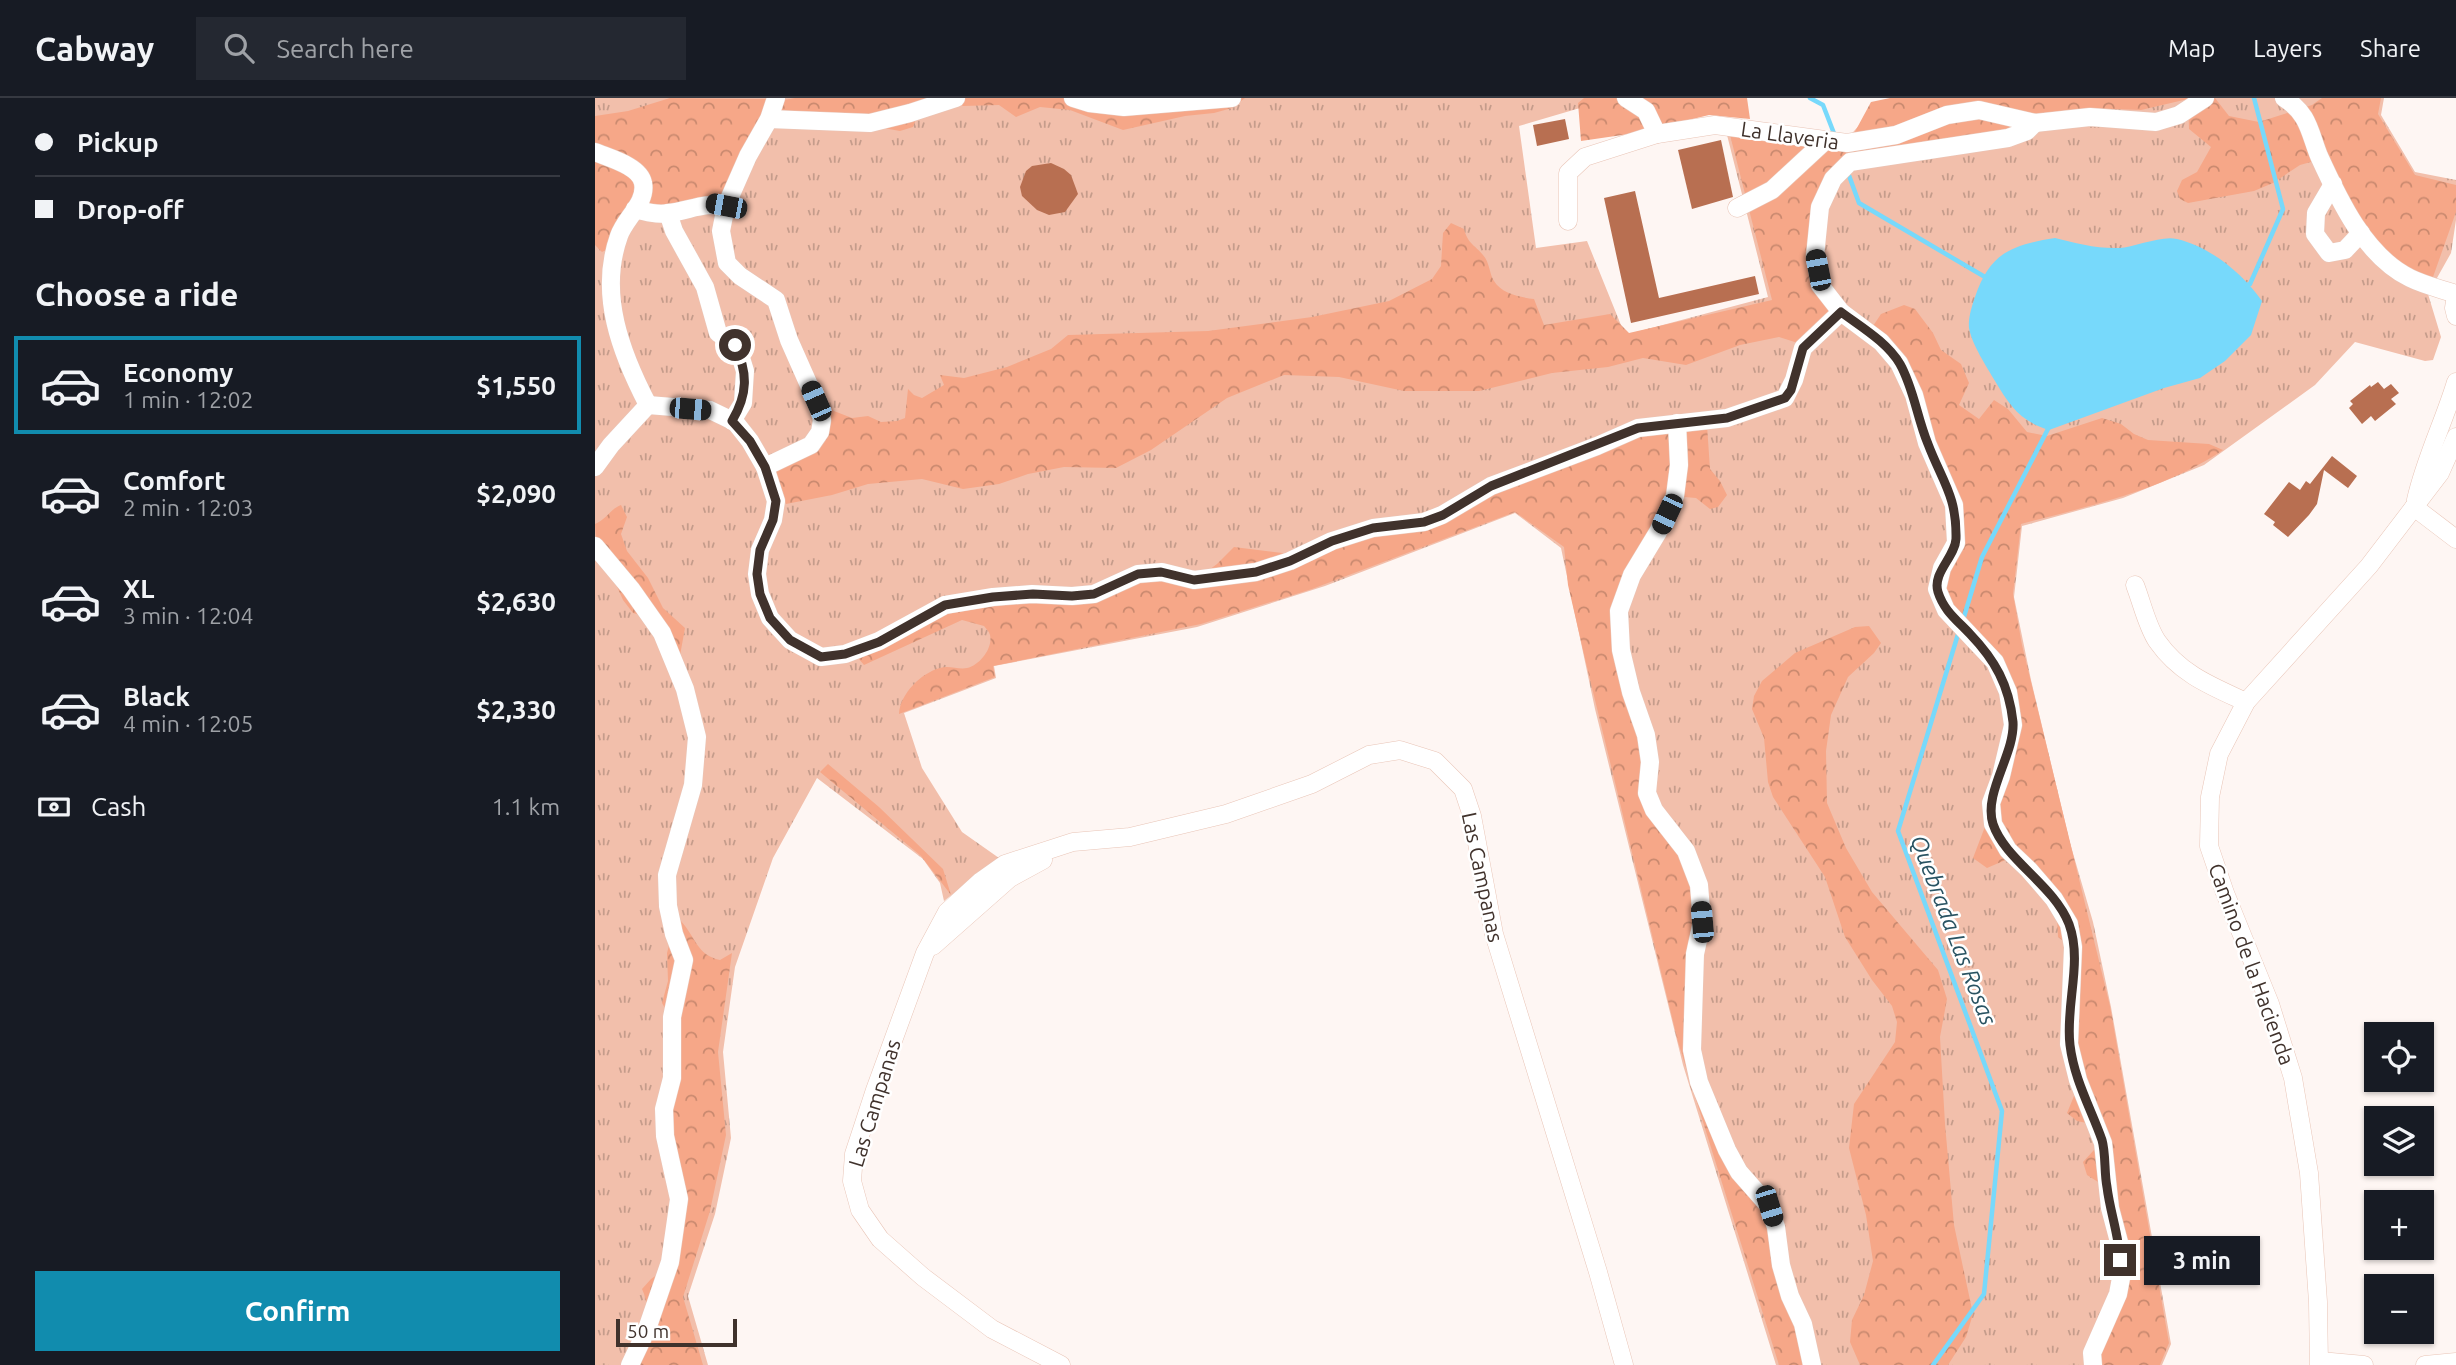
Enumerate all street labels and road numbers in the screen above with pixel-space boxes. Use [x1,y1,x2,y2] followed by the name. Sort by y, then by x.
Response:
[1739,116,1841,154] street label: La Llaveria
[1458,810,1508,944] street label: Las Campanas
[2204,860,2300,1068] street label: Camino de la Hacienda
[843,1036,905,1170] street label: Las Campanas

